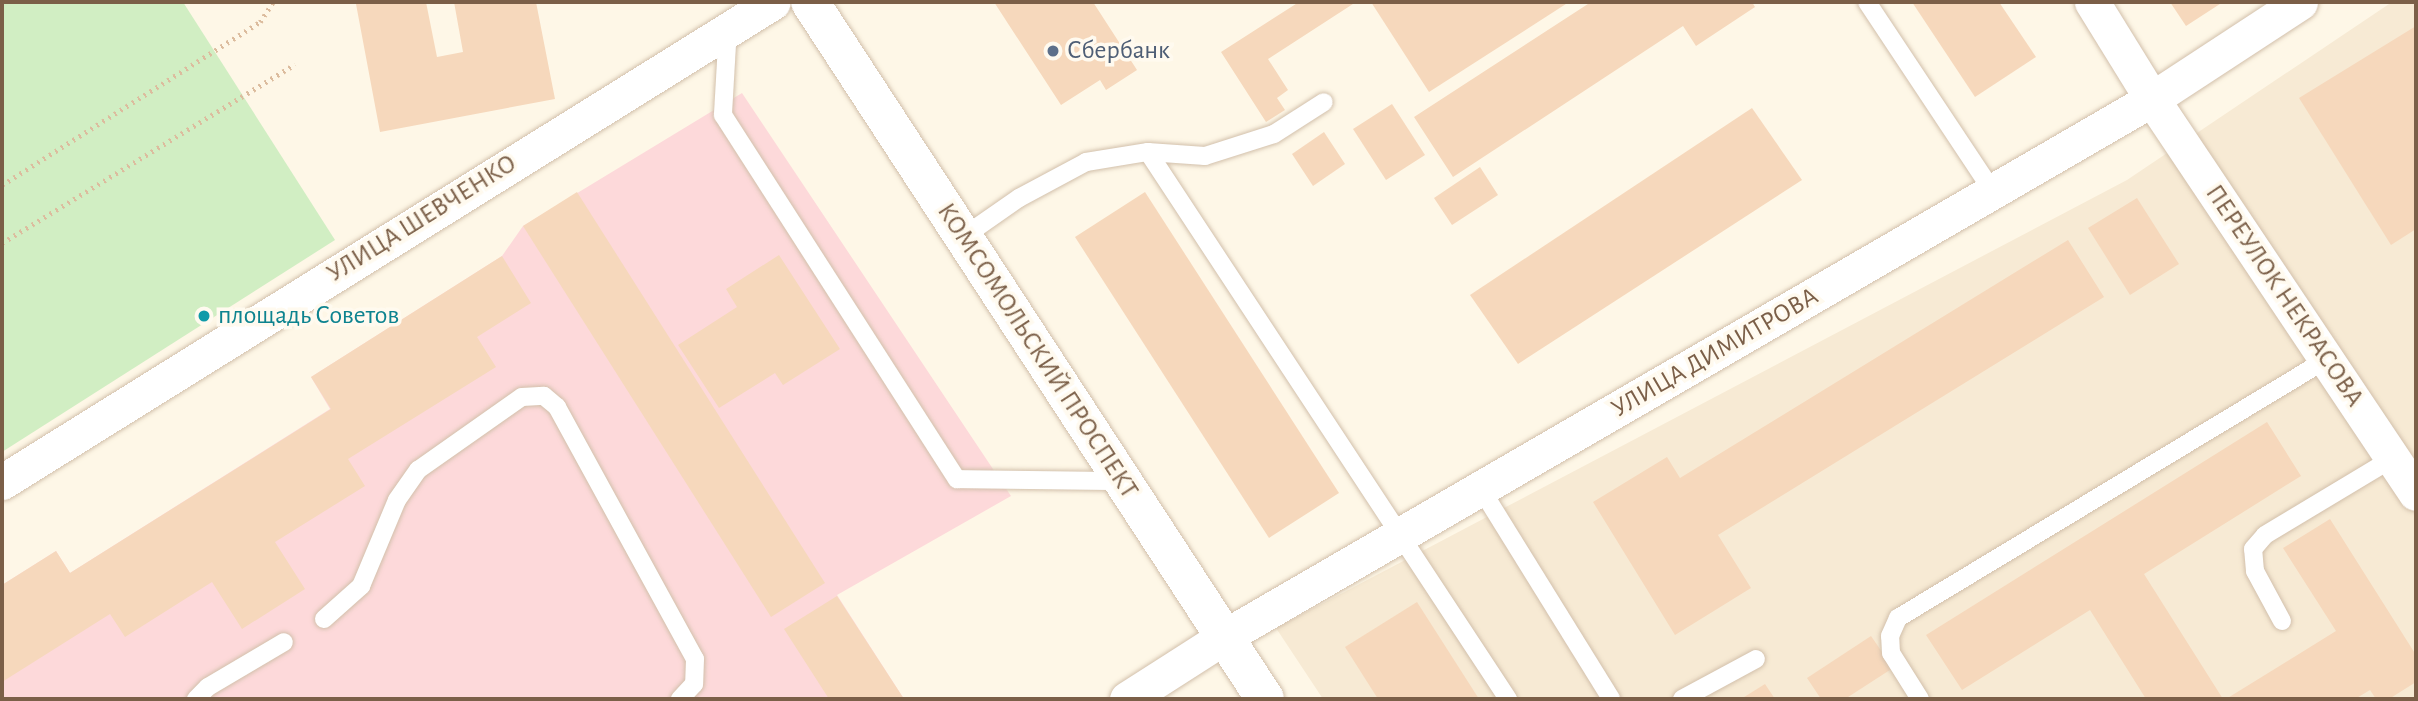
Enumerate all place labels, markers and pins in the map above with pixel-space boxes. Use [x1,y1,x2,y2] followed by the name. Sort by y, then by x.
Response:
[1067,35,1170,67] place label: Сбербанк
[1045,43,1061,59] marker: Сбербанк
[218,300,399,332] place label: площадь Советов
[196,308,212,324] marker: площадь Советов

